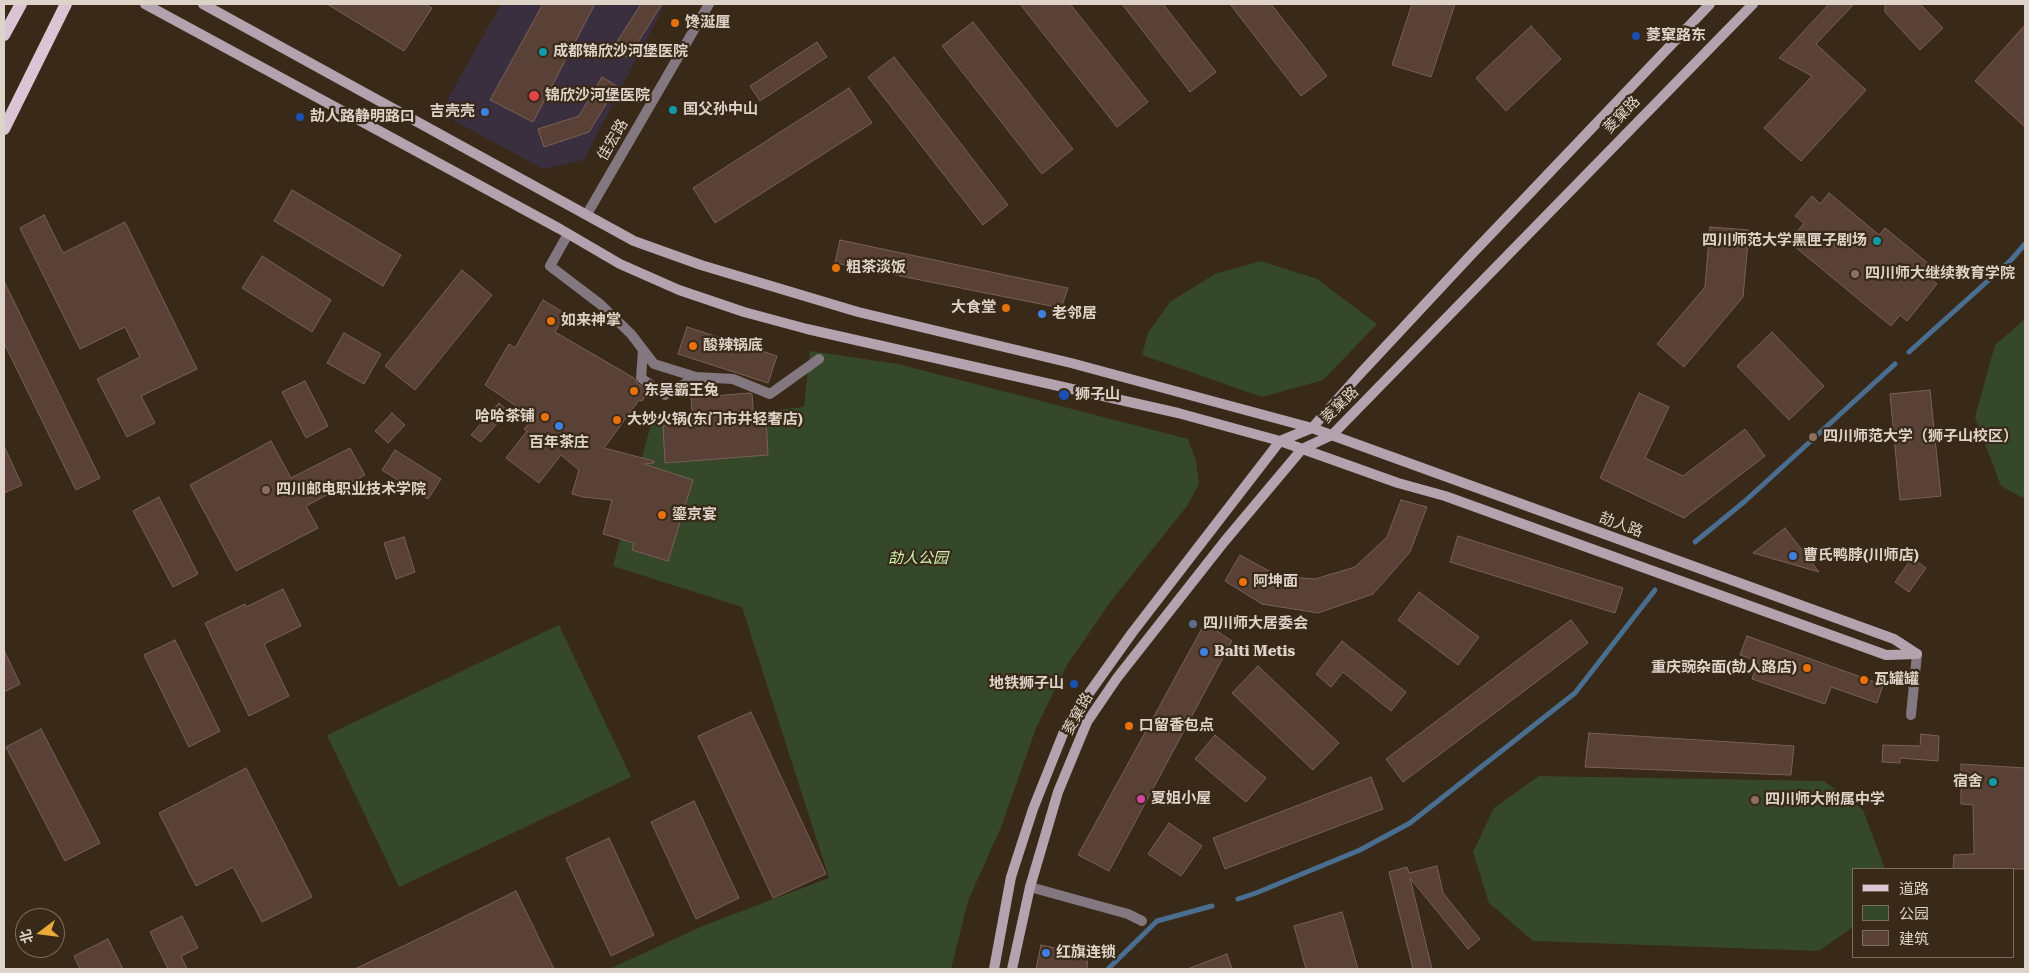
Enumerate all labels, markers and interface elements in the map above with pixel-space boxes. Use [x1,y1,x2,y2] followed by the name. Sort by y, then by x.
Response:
[685,14,730,32] place label: 馋涎厘
[669,17,681,29] marker: 馋涎厘
[1646,27,1706,45] place label: 菱窠路东
[1630,30,1642,42] marker: 菱窠路东
[553,43,688,61] place label: 成都锦欣沙河堡医院
[537,46,549,58] marker: 成都锦欣沙河堡医院
[545,87,650,105] place label: 锦欣沙河堡医院
[527,89,541,103] marker: 锦欣沙河堡医院
[1600,93,1644,137] street label: 菱窠路
[683,101,758,119] place label: 国父孙中山
[430,103,475,121] place label: 吉壳壳
[667,104,679,116] marker: 国父孙中山
[479,106,491,118] marker: 吉壳壳
[310,108,415,126] place label: 劼人路静明路口
[294,111,306,123] marker: 劼人路静明路口
[594,116,632,164] street label: 佳宏路
[1702,232,1867,250] place label: 四川师范大学黑匣子剧场
[1871,235,1883,247] marker: 四川师范大学黑匣子剧场
[846,259,906,277] place label: 粗茶淡饭
[830,262,842,274] marker: 粗茶淡饭
[1865,265,2015,283] place label: 四川师大继续教育学院
[1849,268,1861,280] marker: 四川师大继续教育学院
[951,299,996,317] place label: 大食堂
[1000,302,1012,314] marker: 大食堂
[1052,305,1097,323] place label: 老邻居
[1036,308,1048,320] marker: 老邻居
[561,312,621,330] place label: 如来神掌
[545,315,557,327] marker: 如来神掌
[703,337,763,355] place label: 酸辣锅底
[687,340,699,352] marker: 酸辣锅底
[644,382,719,400] place label: 东吴霸王兔
[1318,383,1362,427] street label: 菱窠路
[628,385,640,397] marker: 东吴霸王兔
[1075,386,1120,404] place label: 狮子山
[1057,388,1071,402] marker: 狮子山
[475,408,535,426] place label: 哈哈茶铺
[539,411,551,423] marker: 哈哈茶铺
[627,411,803,429] place label: 大妙火锅(东门市井轻奢店)
[611,414,623,426] marker: 大妙火锅(东门市井轻奢店)
[553,420,565,432] marker: 百年茶庄
[1823,428,2018,446] place label: 四川师范大学（狮子山校区）
[1807,431,1819,443] marker: 四川师范大学（狮子山校区）
[529,434,589,452] place label: 百年茶庄
[276,481,426,499] place label: 四川邮电职业技术学院
[260,484,272,496] marker: 四川邮电职业技术学院
[672,506,717,524] place label: 鎏京宴
[656,509,668,521] marker: 鎏京宴
[1597,509,1645,541] street label: 劼人路
[1803,547,1919,565] place label: 曹氏鸭脖(川师店)
[888,550,948,568] park label: 劼人公园
[1787,550,1799,562] marker: 曹氏鸭脖(川师店)
[1253,573,1298,591] place label: 阿坤面
[1237,576,1249,588] marker: 阿坤面
[1203,615,1308,633] place label: 四川师大居委会
[1187,618,1199,630] marker: 四川师大居委会
[1214,643,1295,661] place label: Balti Metis
[1198,646,1210,658] marker: Balti Metis
[1651,659,1797,677] place label: 重庆豌杂面(劼人路店)
[1801,662,1813,674] marker: 重庆豌杂面(劼人路店)
[1874,671,1919,689] place label: 瓦罐罐
[1858,674,1870,686] marker: 瓦罐罐
[989,675,1064,693] place label: 地铁狮子山
[1068,678,1080,690] marker: 地铁狮子山
[1059,690,1097,738] street label: 菱窠路
[1139,717,1214,735] place label: 口留香包点
[1123,720,1135,732] marker: 口留香包点
[1953,773,1983,791] place label: 宿舍
[1987,776,1999,788] marker: 宿舍
[1151,790,1211,808] place label: 夏姐小屋
[1765,791,1885,809] place label: 四川师大附属中学
[1135,793,1147,805] marker: 夏姐小屋
[1749,794,1761,806] marker: 四川师大附属中学
[1852,868,2014,958] legend
[1899,880,1929,898] text: 道路
[1899,905,1929,923] text: 公园
[15,908,65,958] north arrow
[17,928,36,945] text: 北
[1899,930,1929,948] text: 建筑
[1056,944,1116,962] place label: 红旗连锁
[1040,947,1052,959] marker: 红旗连锁

